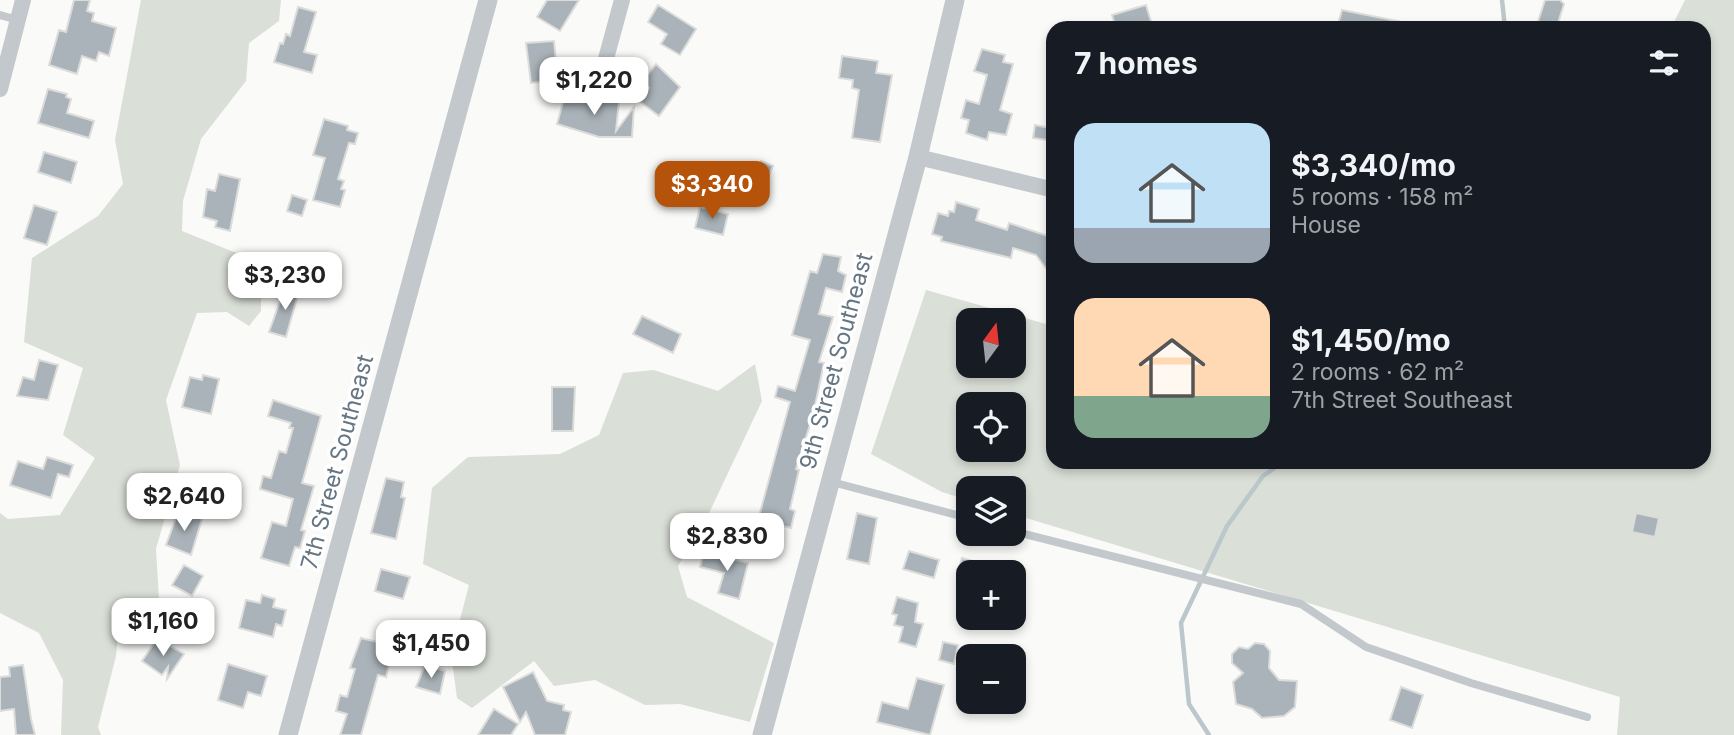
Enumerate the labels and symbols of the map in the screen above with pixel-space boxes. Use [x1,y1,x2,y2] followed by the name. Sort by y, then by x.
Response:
[537,58,651,117] pin: $1,220
[655,162,769,221] pin: $3,340
[794,249,879,472] street label: 9th Street Southeast
[228,252,342,312] pin: $3,230
[956,308,1026,378] north arrow
[295,351,379,573] street label: 7th Street Southeast
[127,474,241,533] pin: $2,640
[670,514,784,573] pin: $2,830
[106,598,220,658] pin: $1,160
[374,620,488,680] pin: $1,450

